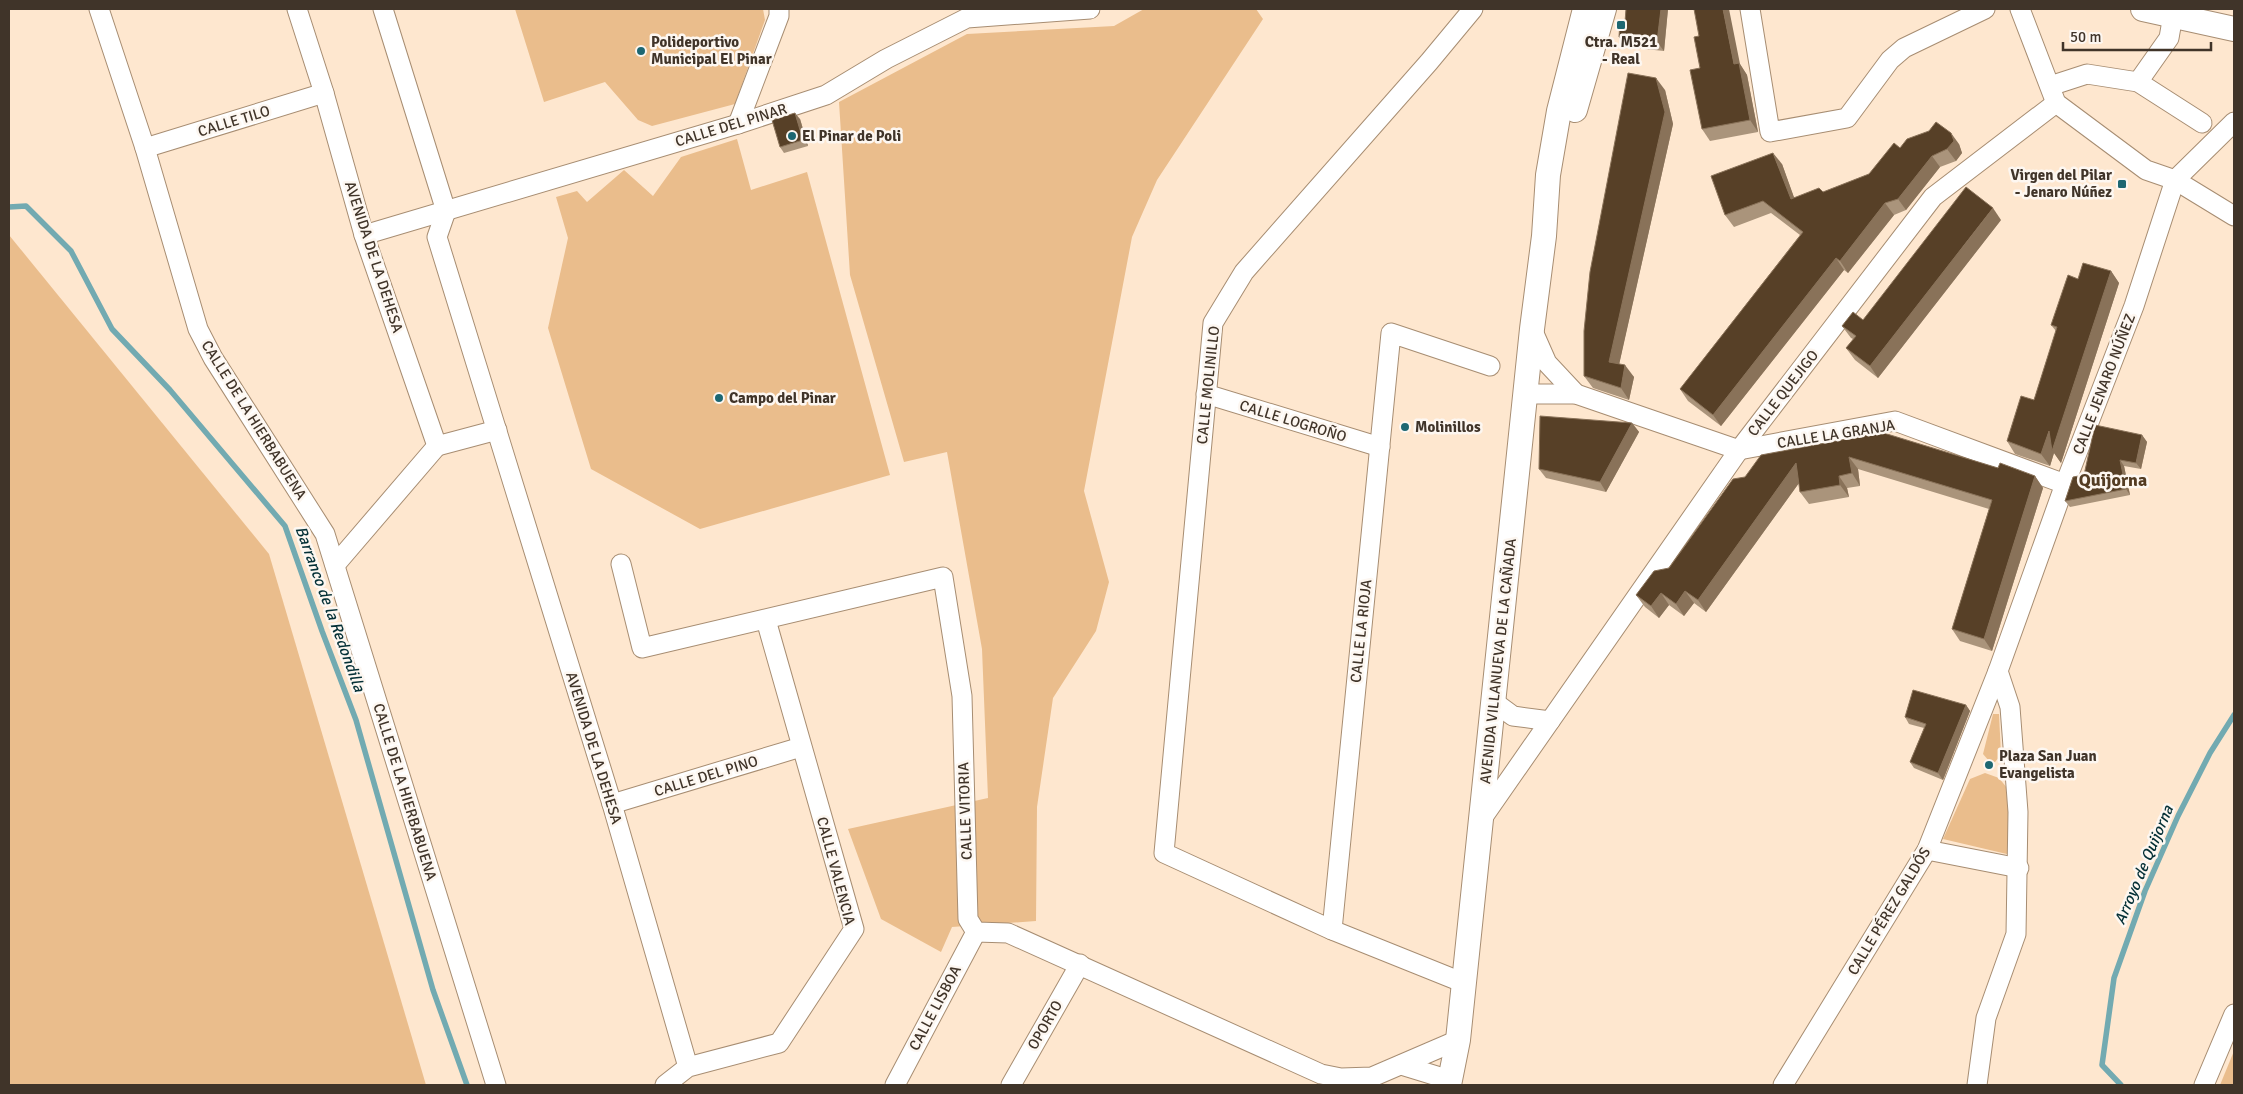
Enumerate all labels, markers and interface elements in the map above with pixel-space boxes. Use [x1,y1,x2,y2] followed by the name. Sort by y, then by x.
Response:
[1615,19,1627,31] marker: Ctra. M521 - Real
[2063,20,2210,52] scale bar
[2070,28,2101,46] text: 50 m
[651,33,772,68] place label: Polideportivo Municipal El Pinar
[1585,33,1657,68] place label: Ctra. M521 - Real
[635,45,647,57] marker: Polideportivo Municipal El Pinar
[673,99,789,151] street label: CALLE DEL PINAR
[196,101,272,140] street label: CALLE TILO
[802,127,901,145] place label: El Pinar de Poli
[786,130,798,142] marker: El Pinar de Poli
[2010,166,2112,201] place label: Virgen del Pilar - Jenaro Núñez
[2116,178,2128,190] marker: Virgen del Pilar - Jenaro Núñez
[341,179,407,335] street label: AVENIDA DE LA DEHESA
[2068,311,2139,457] street label: CALLE JENARO NÚÑEZ
[1193,325,1223,445] street label: CALLE MOLINILLO
[198,337,310,503] street label: CALLE DE LA HIERBABUENA
[1744,346,1822,440] street label: CALLE QUEJIGO
[729,389,836,407] place label: Campo del Pinar
[713,392,725,404] marker: Campo del Pinar
[1237,395,1349,446] street label: CALLE LOGROÑO
[1776,416,1896,452] street label: CALLE LA GRANJA
[1415,418,1481,436] place label: Molinillos
[1399,421,1411,433] marker: Molinillos
[2079,469,2147,491] district label: Quijorna
[291,523,370,695] water label: Barranco de la Redondilla
[1475,537,1520,785] street label: AVENIDA VILLANUEVA DE LA CAÑADA
[1347,578,1375,684] street label: CALLE LA RIOJA
[562,670,626,826] street label: AVENIDA DE LA DEHESA
[369,701,441,883] street label: CALLE DE LA HIERBABUENA
[1999,747,2097,782] place label: Plaza San Juan Evangelista
[652,752,760,800] street label: CALLE DEL PINO
[1983,759,1995,771] marker: Plaza San Juan Evangelista
[954,762,976,860] street label: CALLE VITORIA
[2110,802,2178,928] water label: Arroyo de Quijorna
[813,815,859,927] street label: CALLE VALENCIA
[1843,843,1934,978] street label: CALLE PÉREZ GALDÓS
[905,962,965,1054] street label: CALLE LISBOA
[1024,997,1066,1053] street label: OPORTO

